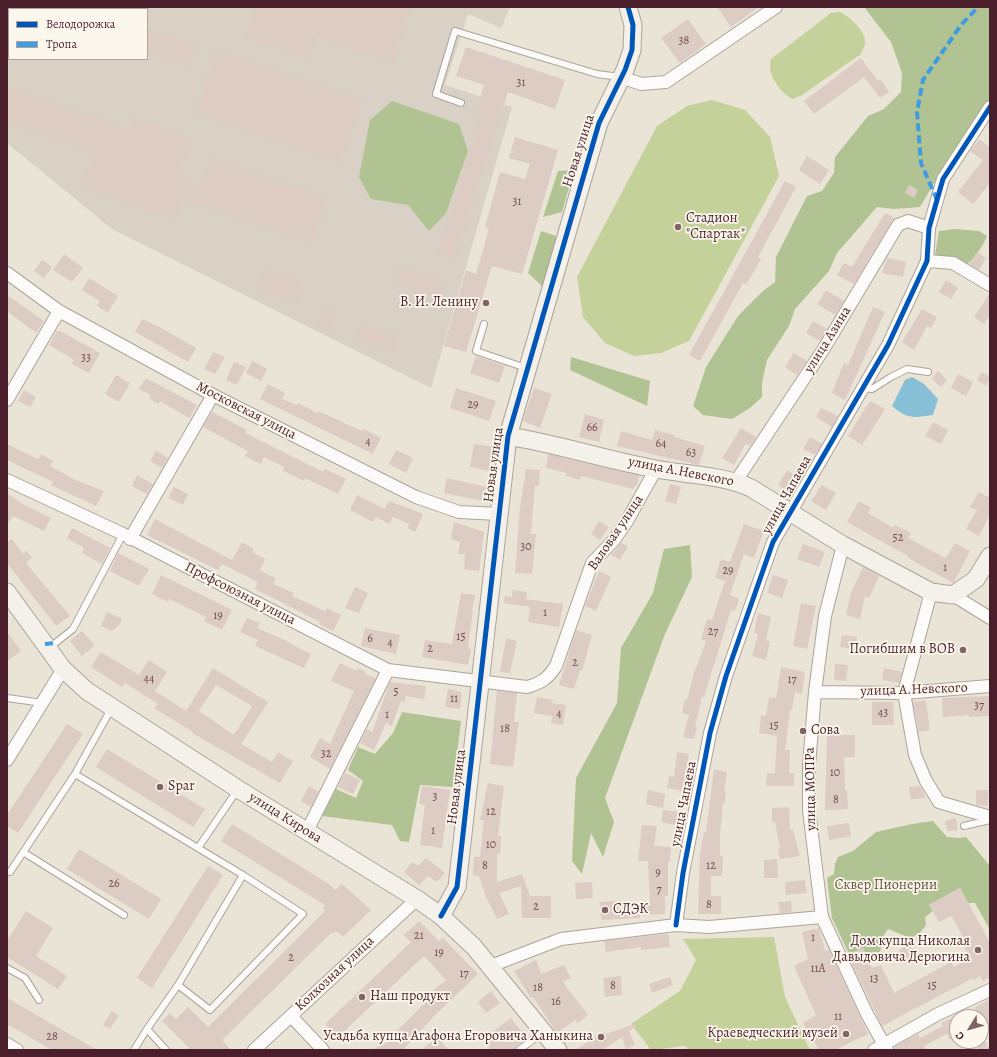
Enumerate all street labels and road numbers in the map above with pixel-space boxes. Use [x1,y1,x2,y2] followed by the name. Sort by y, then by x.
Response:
[559,112,599,190] street label: Новая улица
[801,304,855,376] street label: улица Азина
[193,378,299,444] street label: Московская улица
[480,426,508,504] street label: Новая улица
[759,453,815,537] street label: улица Чапаева
[627,454,735,490] street label: улица А.Невского
[585,492,647,574] street label: Валовая улица
[182,559,298,629] street label: Профсоюзная улица
[860,680,968,700] street label: улица А.Невского
[802,747,820,831] street label: улица МОПРа
[444,748,470,826] street label: Новая улица
[667,760,701,848] street label: улица Чапаева
[245,789,325,847] street label: улица Кирова
[292,933,378,1015] street label: Колхозная улица

